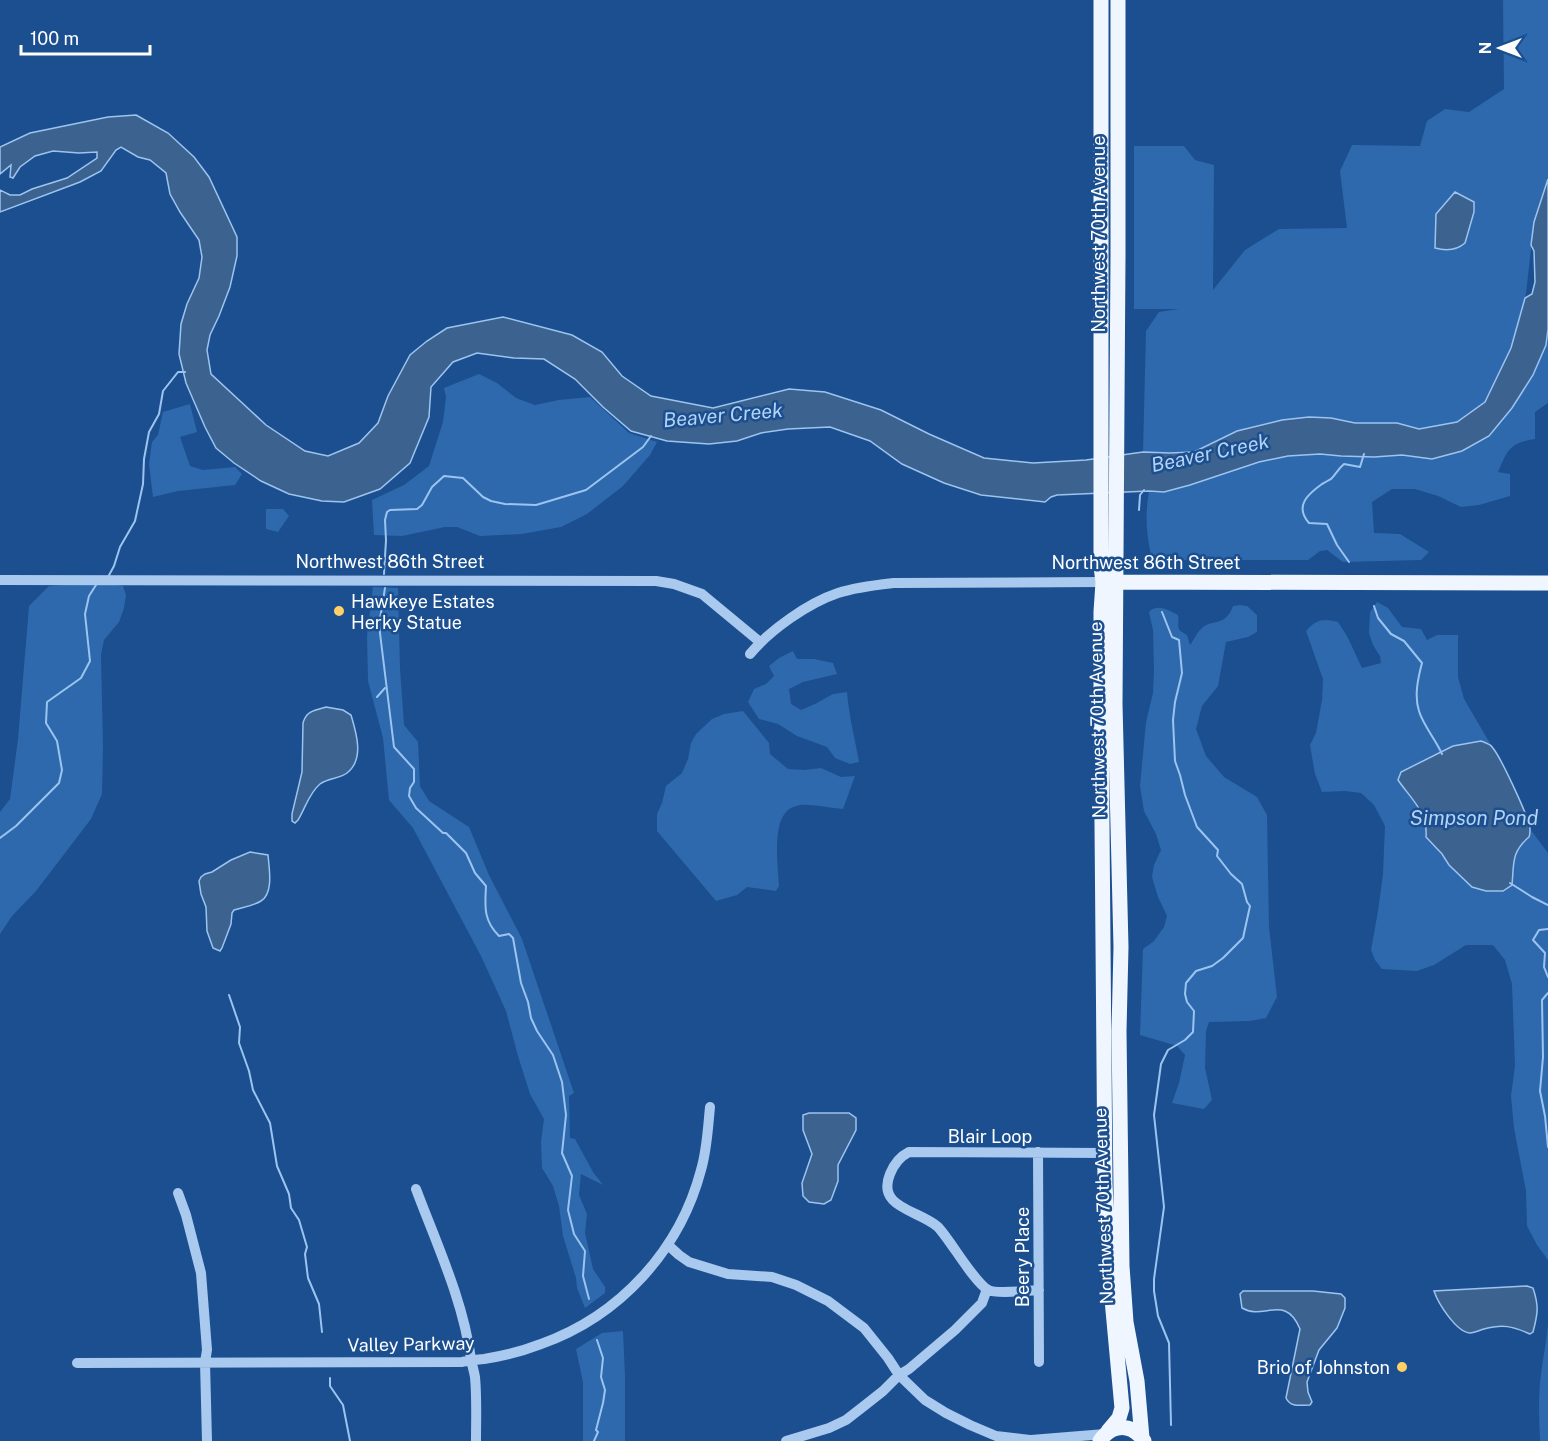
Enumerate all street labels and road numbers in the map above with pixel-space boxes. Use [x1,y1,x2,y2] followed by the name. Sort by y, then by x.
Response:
[1088,136,1109,332] street label: Northwest 70th Avenue
[296,551,484,572] street label: Northwest 86th Street
[1052,552,1240,573] street label: Northwest 86th Street
[1085,621,1109,819] street label: Northwest 70th Avenue
[1089,1107,1117,1305] street label: Northwest 70th Avenue
[948,1126,1032,1147] street label: Blair Loop
[1012,1207,1033,1307] street label: Beery Place
[347,1332,475,1356] street label: Valley Parkway

